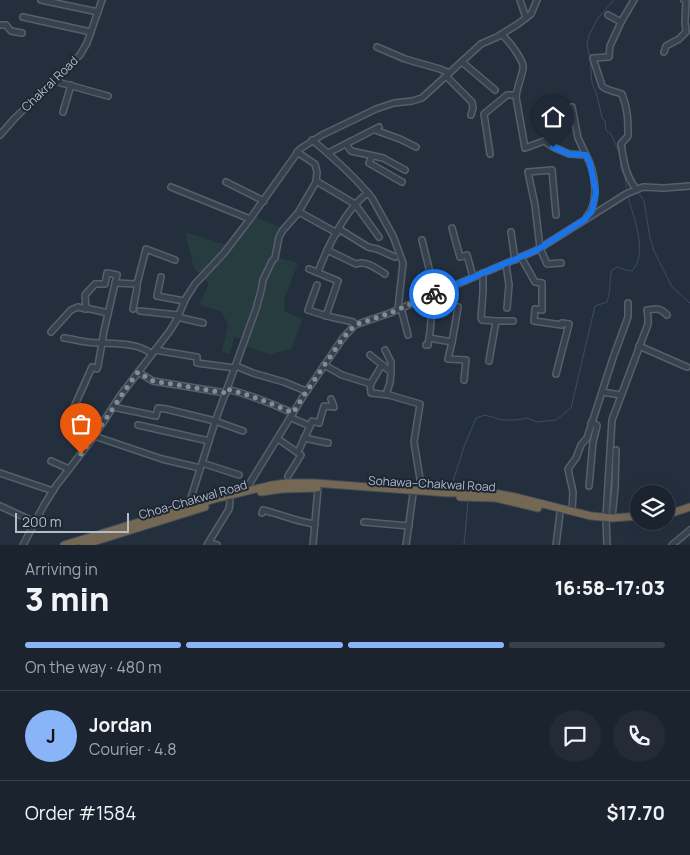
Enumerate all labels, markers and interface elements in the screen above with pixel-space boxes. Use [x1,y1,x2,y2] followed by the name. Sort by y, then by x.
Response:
[18,52,82,115] street label: Chakral Road
[532,96,574,147] pin
[539,103,567,131] icon: home
[409,269,459,319] courier
[420,280,448,308] icon: bike
[60,403,102,454] pin
[67,410,95,438] icon: bag
[368,472,496,495] street label: Sohawa–Chakwal Road
[137,476,249,523] street label: Choa-Chakwal Road
[630,485,675,530] map controls
[630,485,675,530] button: layers
[15,510,129,533] scale bar
[22,512,62,531] text: 200 m
[25,558,98,580] text: Arriving in
[555,575,665,601] text: 16:58–17:03
[25,577,109,621] text: 3 min
[25,656,162,678] text: On the way · 480 m
[549,710,601,762] button: chat
[613,710,665,762] button: phone
[89,712,152,738] text: Jordan
[46,723,56,749] text: J
[89,738,177,760] text: Courier · 4.8
[25,800,137,826] text: Order #1584
[607,800,665,826] text: $17.70

